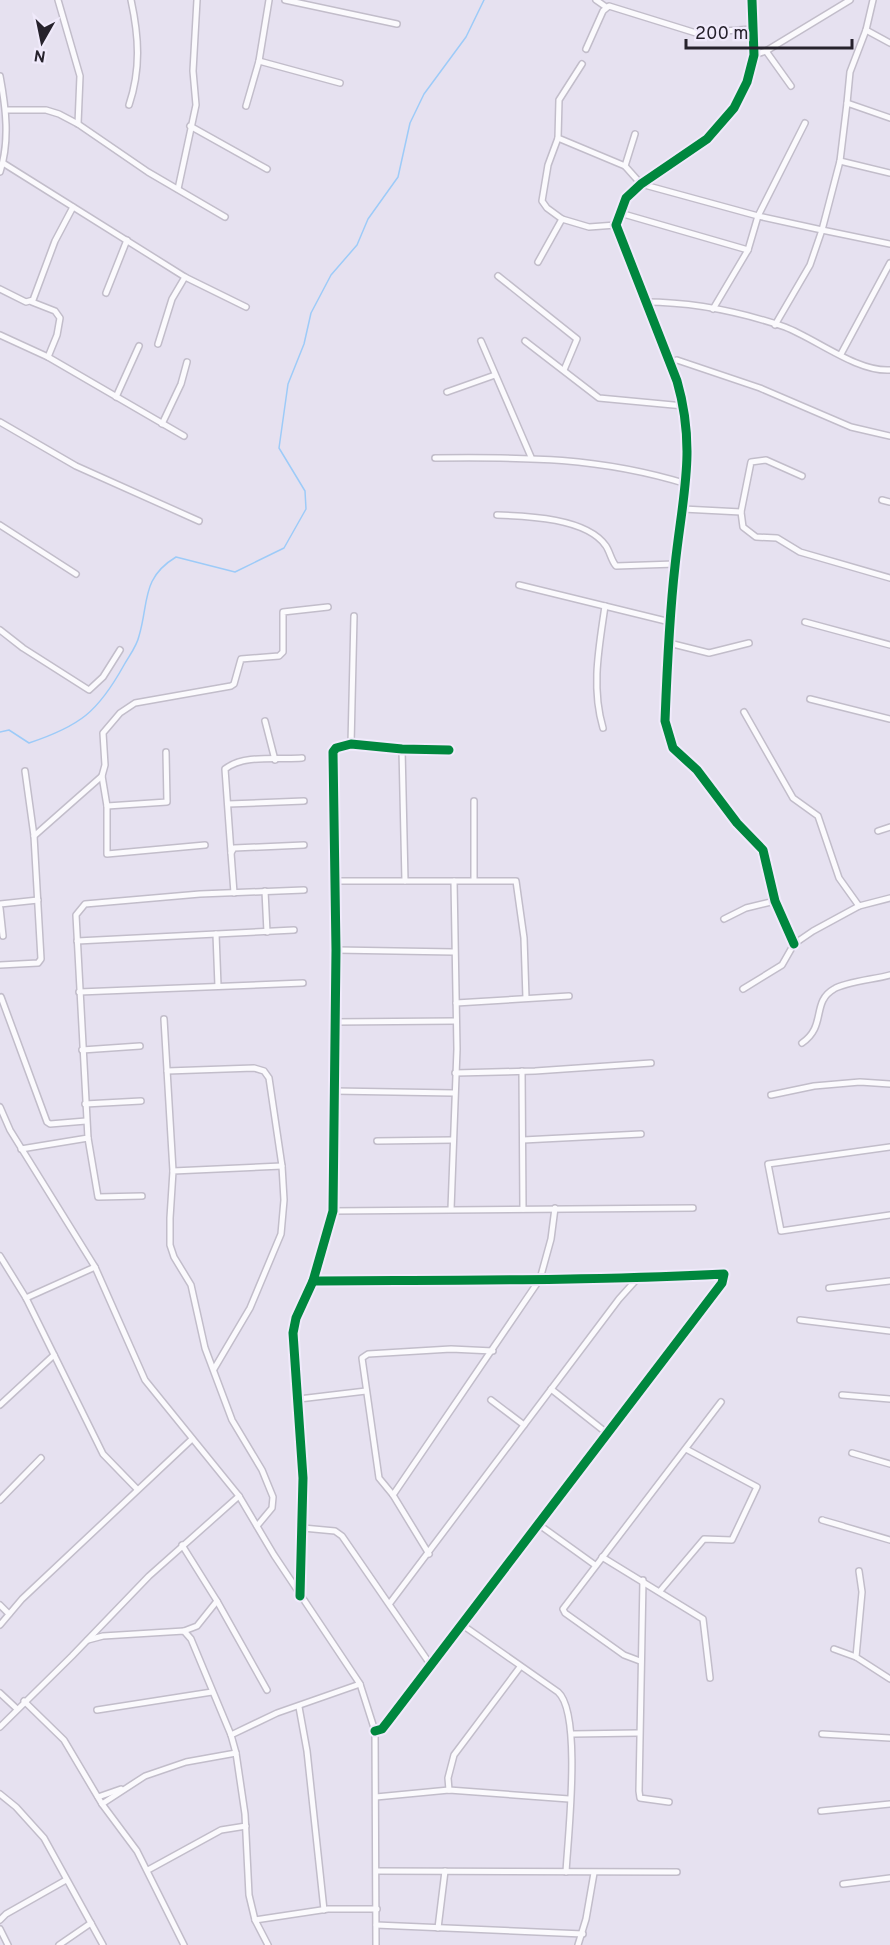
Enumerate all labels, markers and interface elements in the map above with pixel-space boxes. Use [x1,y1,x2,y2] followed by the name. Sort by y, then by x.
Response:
[12,12,72,72] north arrow
[686,12,852,50] scale bar
[695,23,748,46] text: 200 m
[33,44,47,66] text: N

